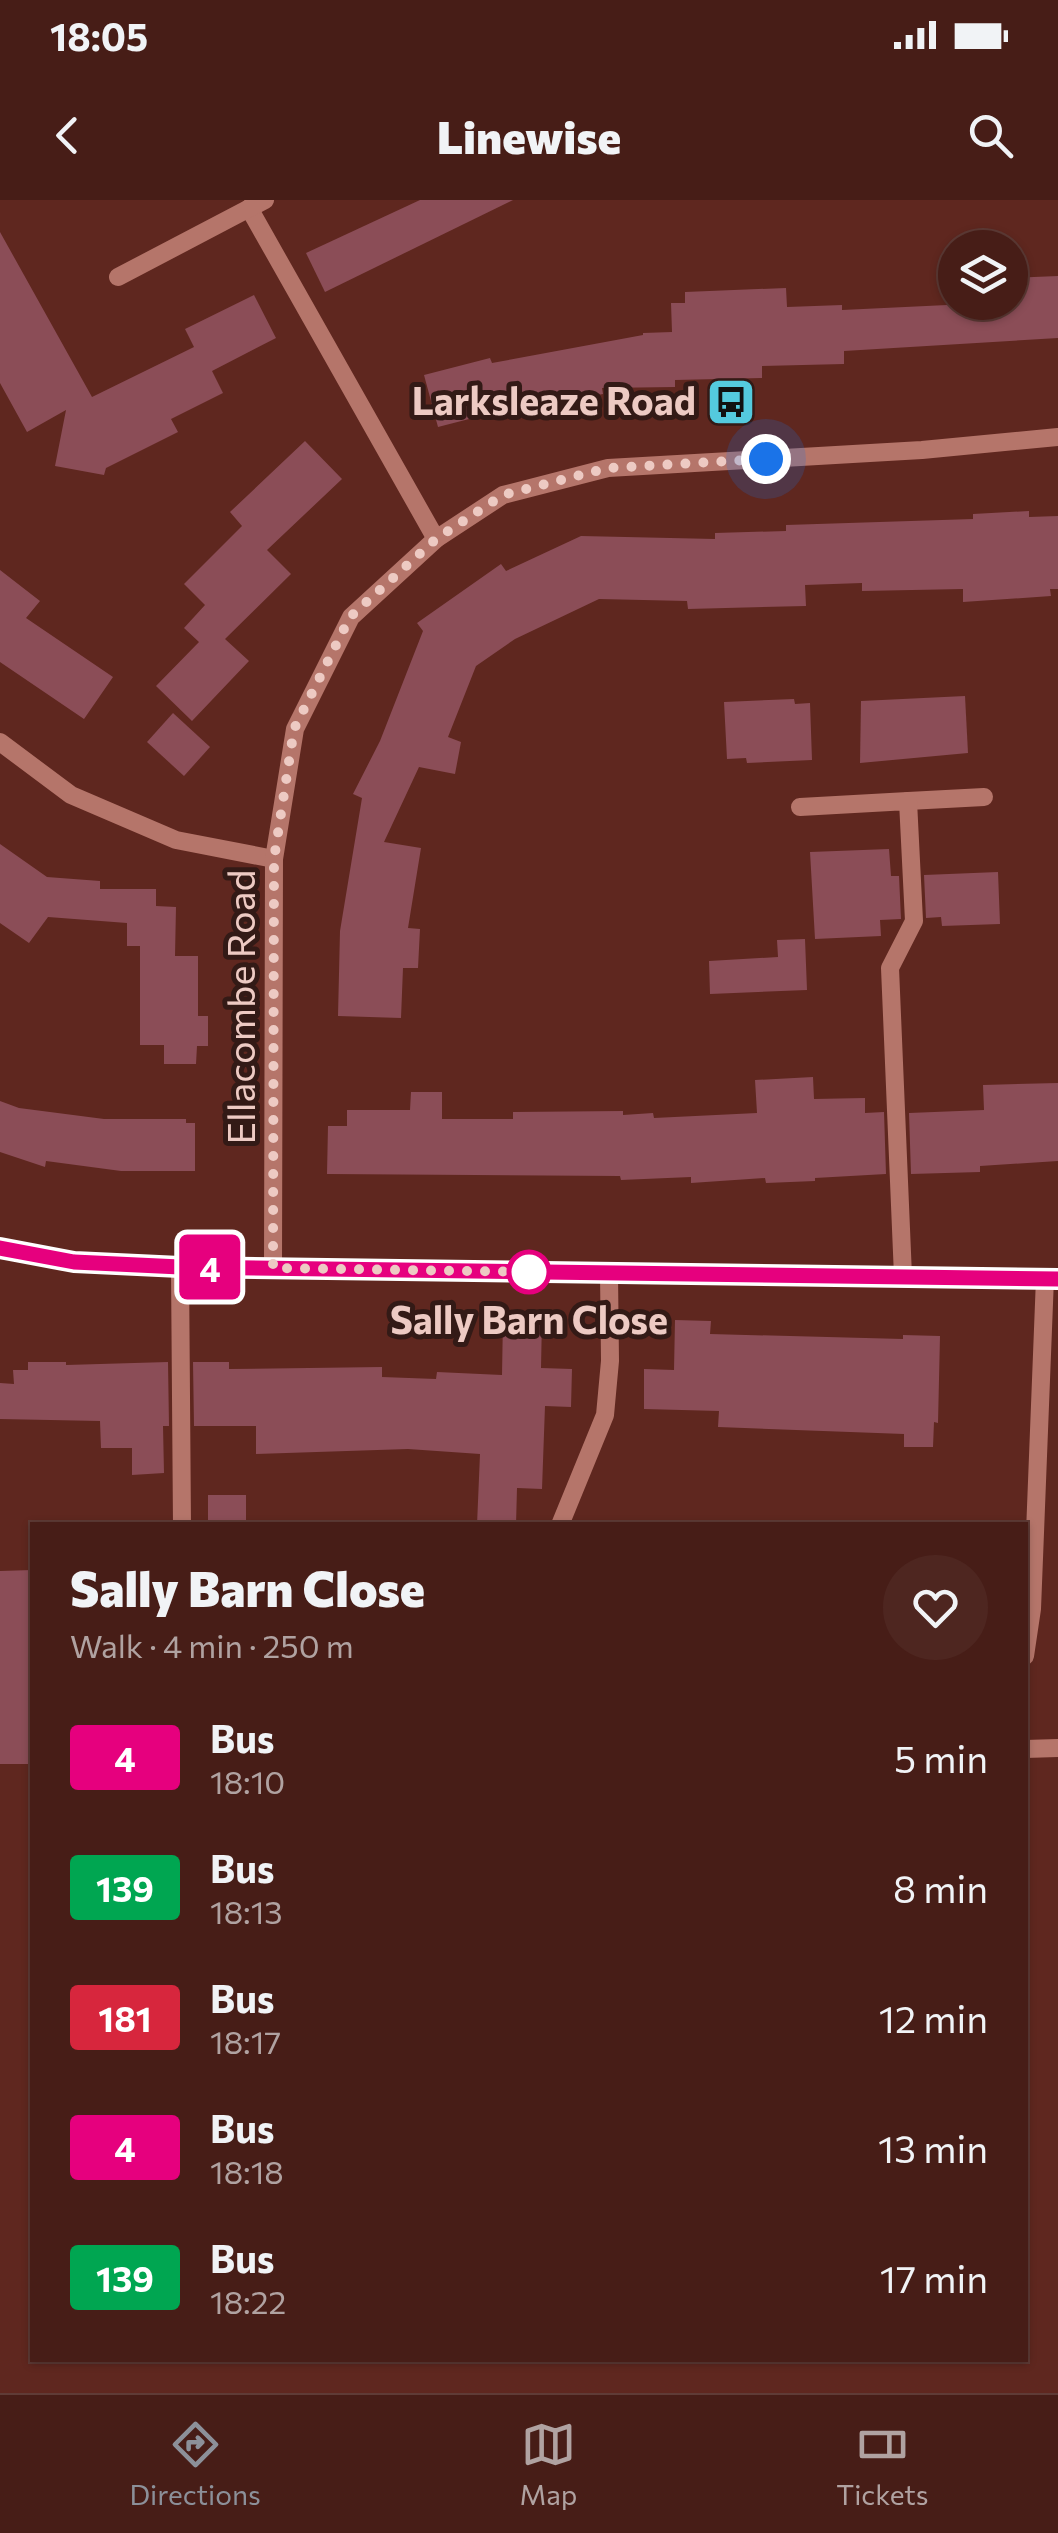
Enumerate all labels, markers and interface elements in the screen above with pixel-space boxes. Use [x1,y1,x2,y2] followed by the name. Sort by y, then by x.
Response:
[50,12,148,59] text: 18:05
[40,108,95,163] icon: back
[437,108,621,163] text: Linewise
[963,108,1018,163] icon: search
[938,230,1028,320] map controls
[938,230,1028,320] button: layers
[412,376,696,423] place label: Larksleaze Road
[705,376,757,428] bus stop icon: Larksleaze Road
[741,434,791,484] your location
[216,870,263,1144] street label: Ellacombe Road
[178,1234,242,1300] line badge: 4
[199,1246,221,1289] text: 4
[508,1251,550,1293] marker: Sally Barn Close
[390,1295,668,1342] place label: Sally Barn Close
[883,1555,988,1660] button: heart
[70,1558,425,1617] text: Sally Barn Close
[70,1625,354,1665] text: Walk · 4 min · 250 m
[210,1714,275,1761] text: Bus
[894,1734,988,1781] text: 5 min
[114,1736,136,1779] text: 4
[210,1761,285,1801] text: 18:10
[210,1844,275,1891] text: Bus
[893,1864,988,1911] text: 8 min
[96,1866,154,1909] text: 139
[210,1891,283,1931] text: 18:13
[210,1974,275,2021] text: Bus
[879,1994,988,2041] text: 12 min
[98,1996,152,2039] text: 181
[210,2021,281,2061] text: 18:17
[210,2104,275,2151] text: Bus
[878,2124,988,2171] text: 13 min
[114,2126,136,2169] text: 4
[210,2151,284,2191] text: 18:18
[210,2234,275,2281] text: Bus
[880,2254,988,2301] text: 17 min
[96,2256,154,2299] text: 139
[210,2281,286,2321] text: 18:22
[129,2417,261,2511] tab: Directions
[520,2417,577,2511] tab: Map
[836,2417,929,2511] tab: Tickets

